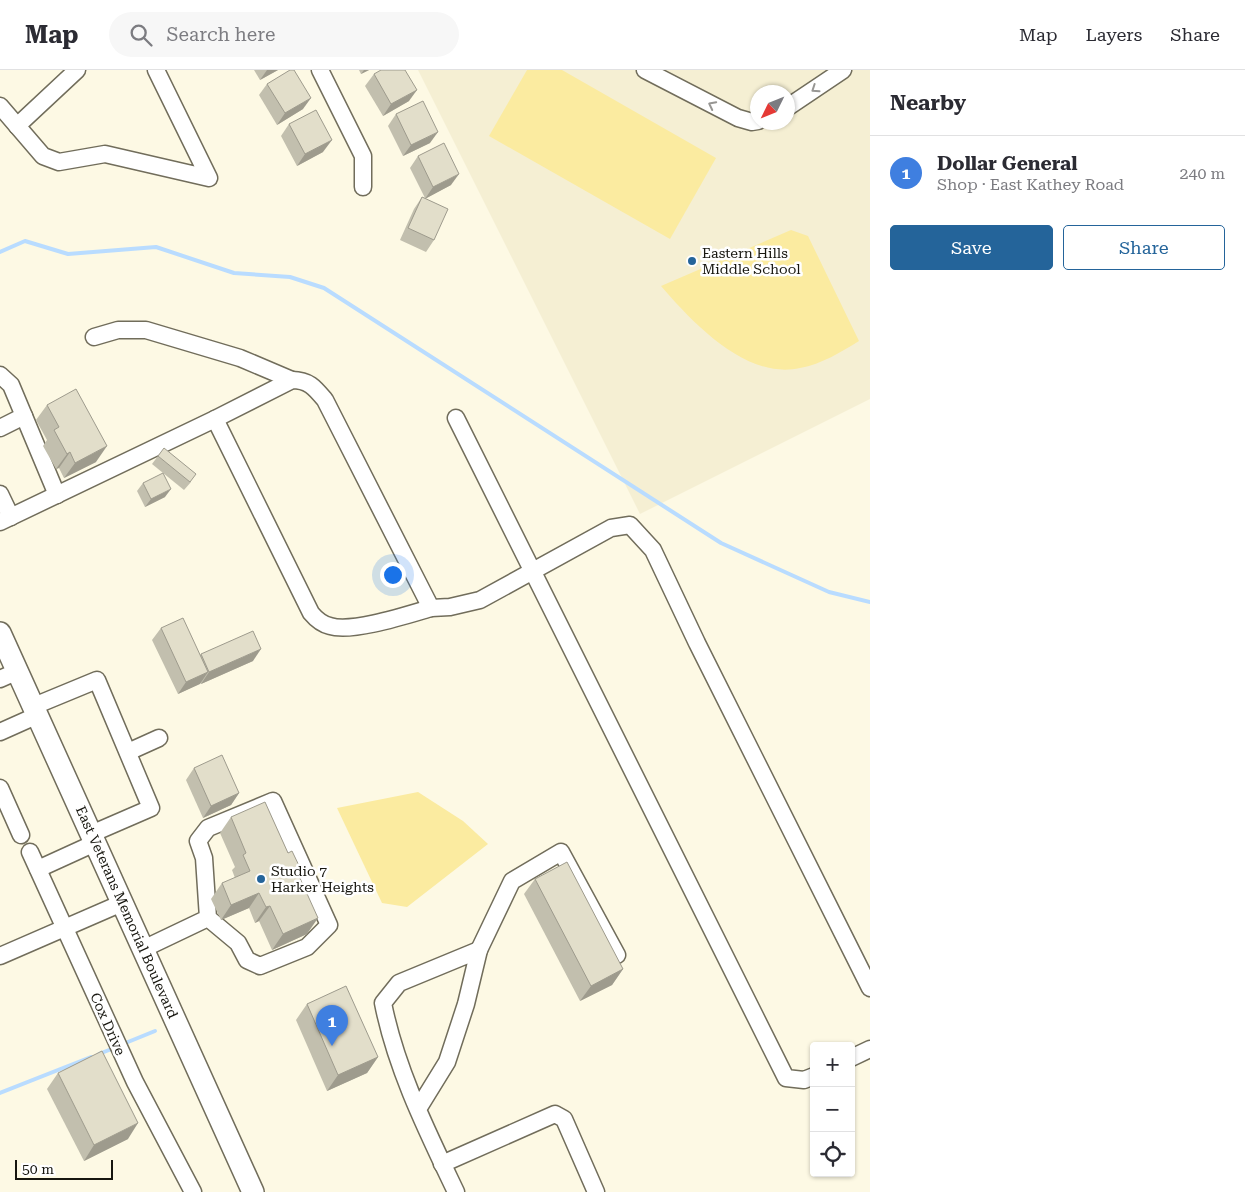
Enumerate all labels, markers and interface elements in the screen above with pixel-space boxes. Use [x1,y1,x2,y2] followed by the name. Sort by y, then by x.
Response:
[109,12,459,57] search box
[25,21,79,49] text: Map
[127,21,155,49] icon: search
[167,23,275,46] text: Search here
[1019,24,1058,45] text: Map
[1086,24,1142,45] text: Layers
[1170,24,1220,45] text: Share
[812,82,821,92] one-way arrow
[750,85,795,130] north arrow
[890,91,966,115] text: Nearby
[709,101,718,111] one-way arrow
[937,152,1078,175] text: Dollar General
[902,164,910,183] text: 1
[1179,164,1225,183] text: 240 m
[937,175,1124,194] text: Shop · East Kathey Road
[890,225,1053,270] button: Save
[1063,225,1225,270] button: Share
[702,245,801,277] place label: Eastern Hills Middle School
[686,255,698,267] marker: Eastern Hills Middle School
[380,562,406,588] your location
[73,803,181,1021] street label: East Veterans Memorial Boulevard
[271,863,374,895] place label: Studio 7 Harker Heights
[255,873,267,885] marker: Studio 7 Harker Heights
[87,990,129,1058] street label: Cox Drive
[316,1005,348,1046] pin: 1
[810,1042,855,1177] map controls
[810,1042,855,1087] button: +
[810,1087,855,1132] button: −
[810,1132,855,1177] button: locate
[15,1157,112,1180] scale bar
[22,1161,54,1177] text: 50 m

